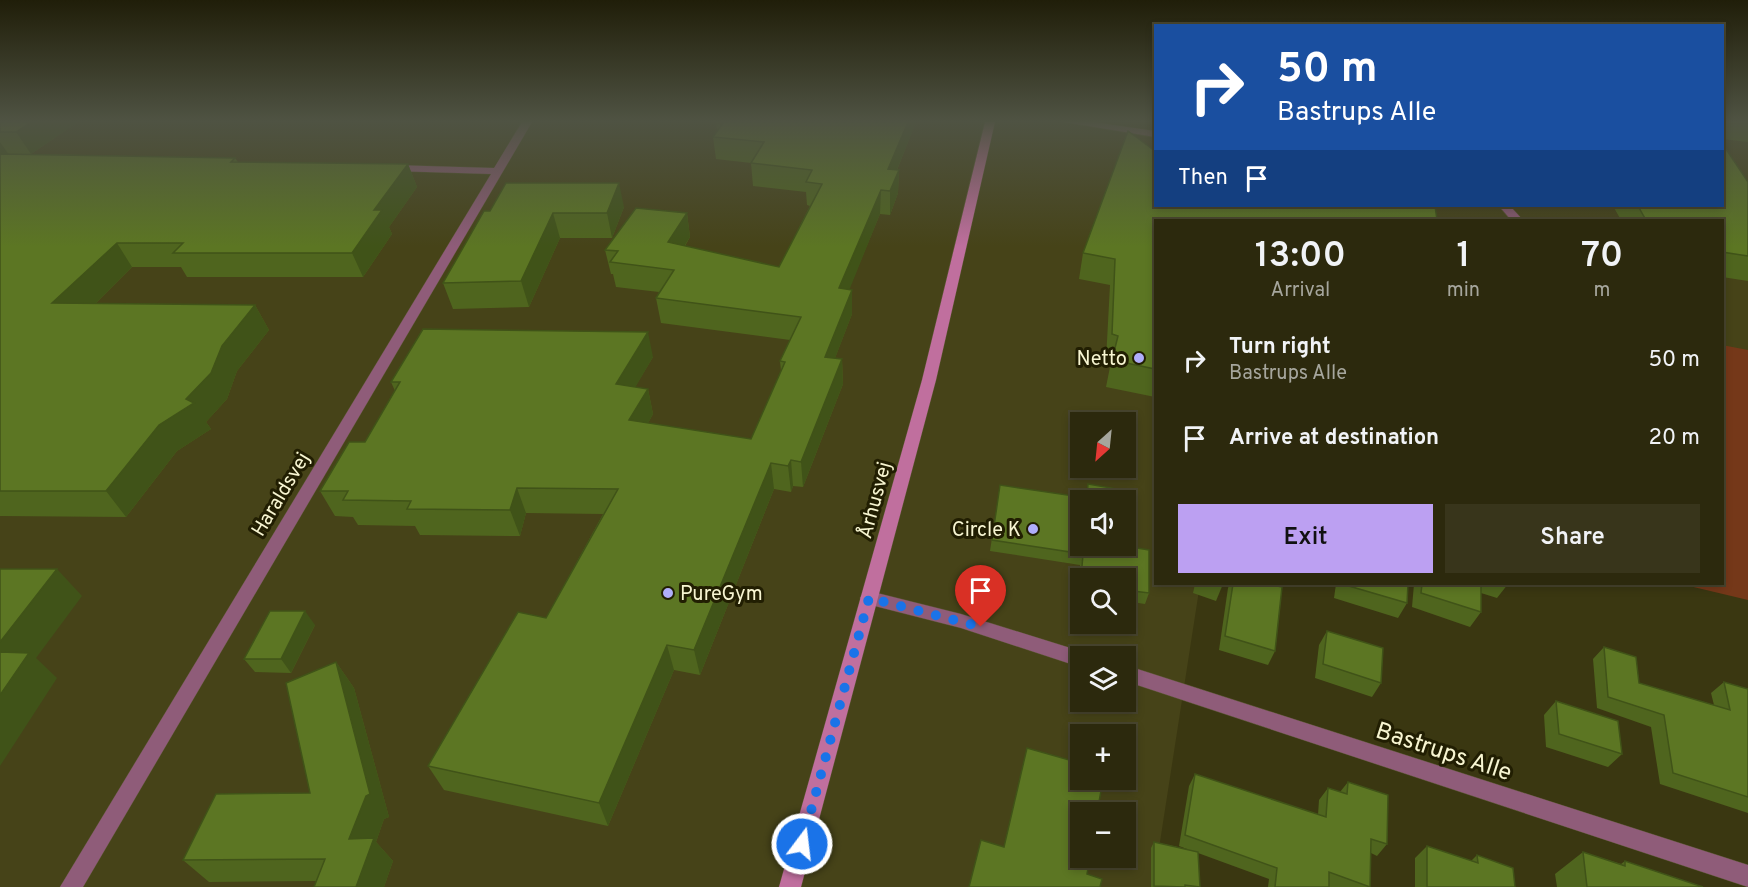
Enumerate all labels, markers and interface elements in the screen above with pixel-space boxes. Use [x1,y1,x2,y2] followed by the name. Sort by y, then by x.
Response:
[1277,44,1378,97] text: 50 m
[1178,48,1256,126] icon: right
[1277,96,1436,130] text: Bastrups Alle
[1240,162,1273,195] icon: arrive
[1178,165,1228,192] text: Then
[1255,234,1346,280] text: 13:00
[1456,234,1470,280] text: 1
[1581,234,1623,280] text: 70
[1271,278,1330,304] text: Arrival
[1447,278,1480,304] text: min
[1594,278,1611,304] text: m
[1229,334,1331,361] text: Turn right
[1178,344,1211,377] icon: right
[1076,347,1127,373] place label: Netto
[1648,347,1700,374] text: 50 m
[1132,351,1146,365] marker: Netto
[1229,361,1347,387] text: Bastrups Alle
[1070,412,1136,478] north arrow
[1070,412,1136,868] map controls
[1178,422,1211,455] icon: arrive
[1229,425,1439,452] text: Arrive at destination
[1649,425,1700,452] text: 20 m
[246,448,317,542] street label: Haraldsvej
[852,459,899,542] street label: Århusvej
[1070,490,1136,556] button: sound
[1178,504,1433,573] button: Exit
[1445,504,1700,573] button: Share
[952,518,1021,544] place label: Circle K
[1026,522,1040,536] marker: Circle K
[955,565,1006,627] pin
[1070,568,1136,634] button: search
[964,574,997,607] icon: arrive
[680,582,763,608] place label: PureGym
[661,586,675,600] marker: PureGym
[1070,646,1136,712] button: layers
[1371,717,1515,789] street label: Bastrups Alle
[1070,724,1136,790] button: +
[1070,802,1136,868] button: −
[770,812,834,876] position arrow

